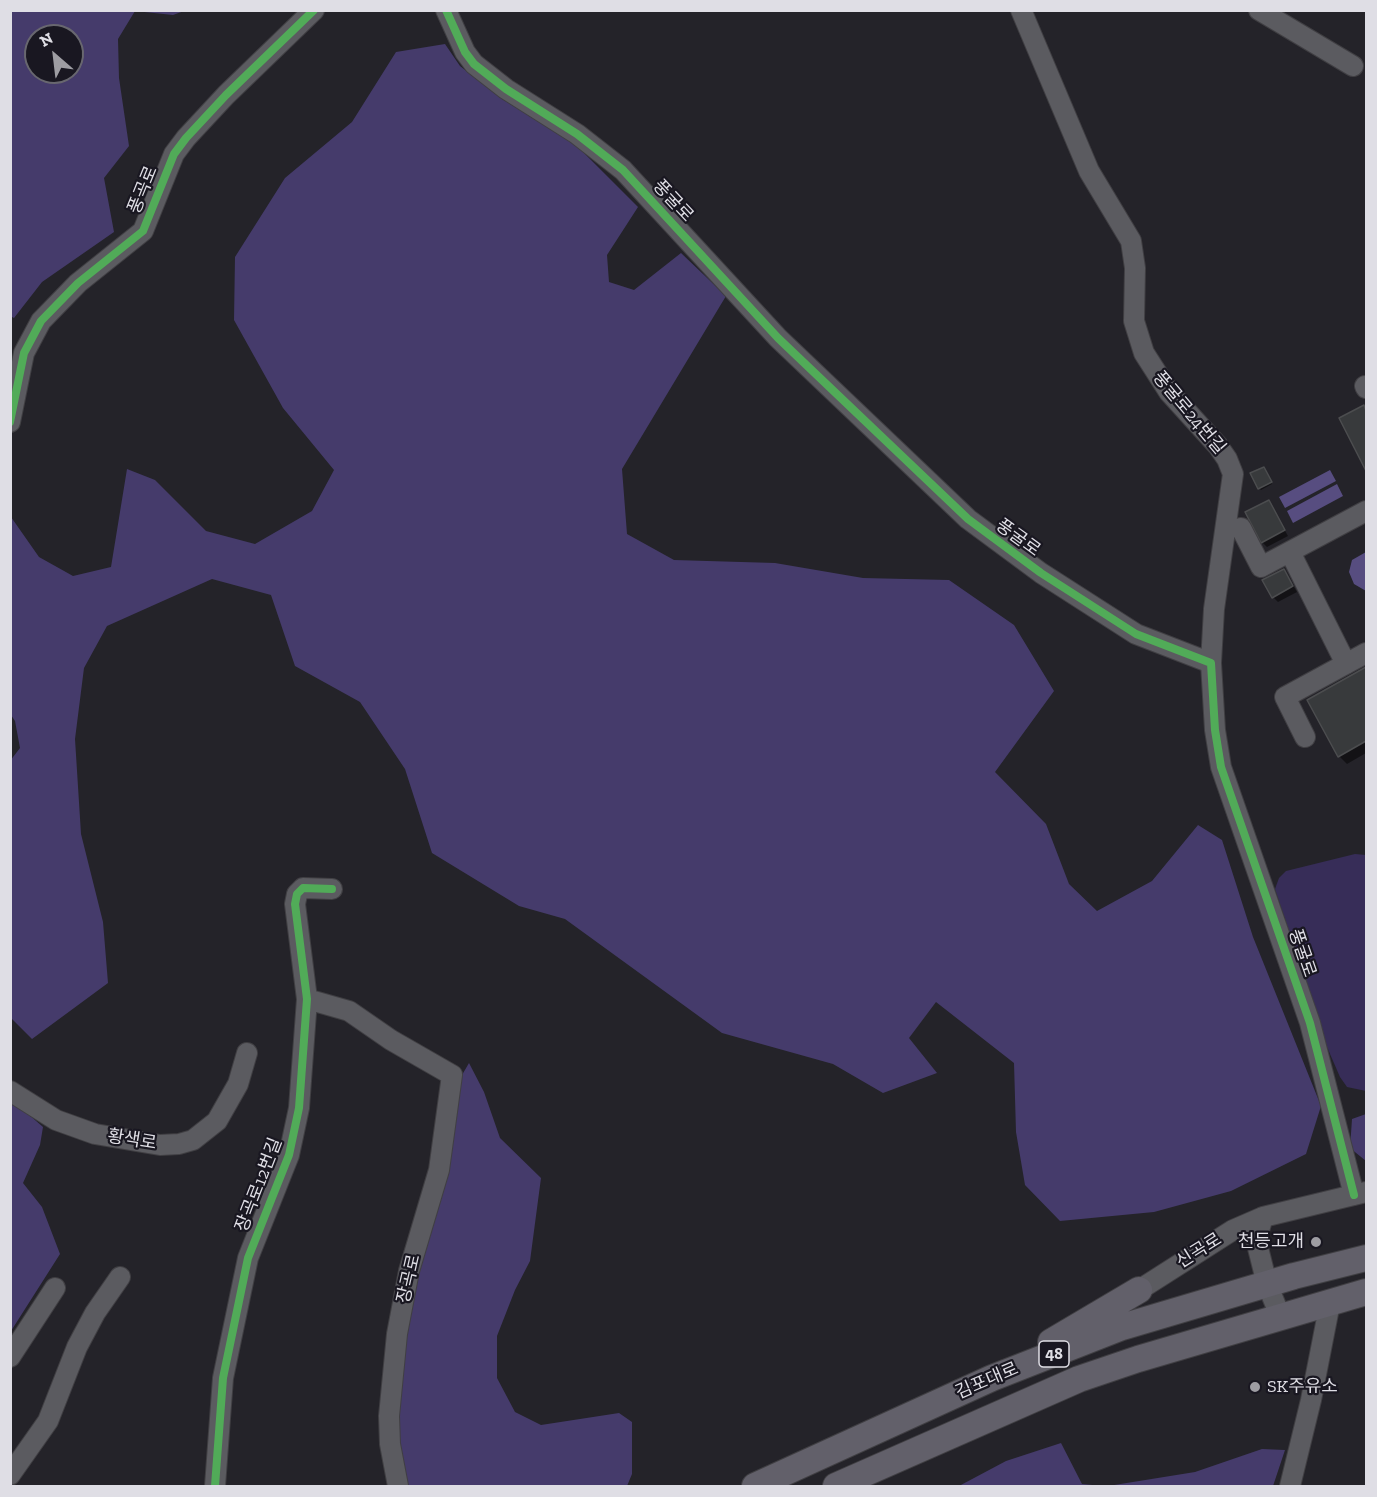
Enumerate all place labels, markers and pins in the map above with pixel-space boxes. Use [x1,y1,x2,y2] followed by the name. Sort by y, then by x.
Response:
[1238,1231,1304,1253] place label: 천등고개
[1309,1235,1323,1249] marker: 천등고개
[1267,1376,1338,1398] place label: SK주유소
[1248,1380,1262,1394] marker: SK주유소

